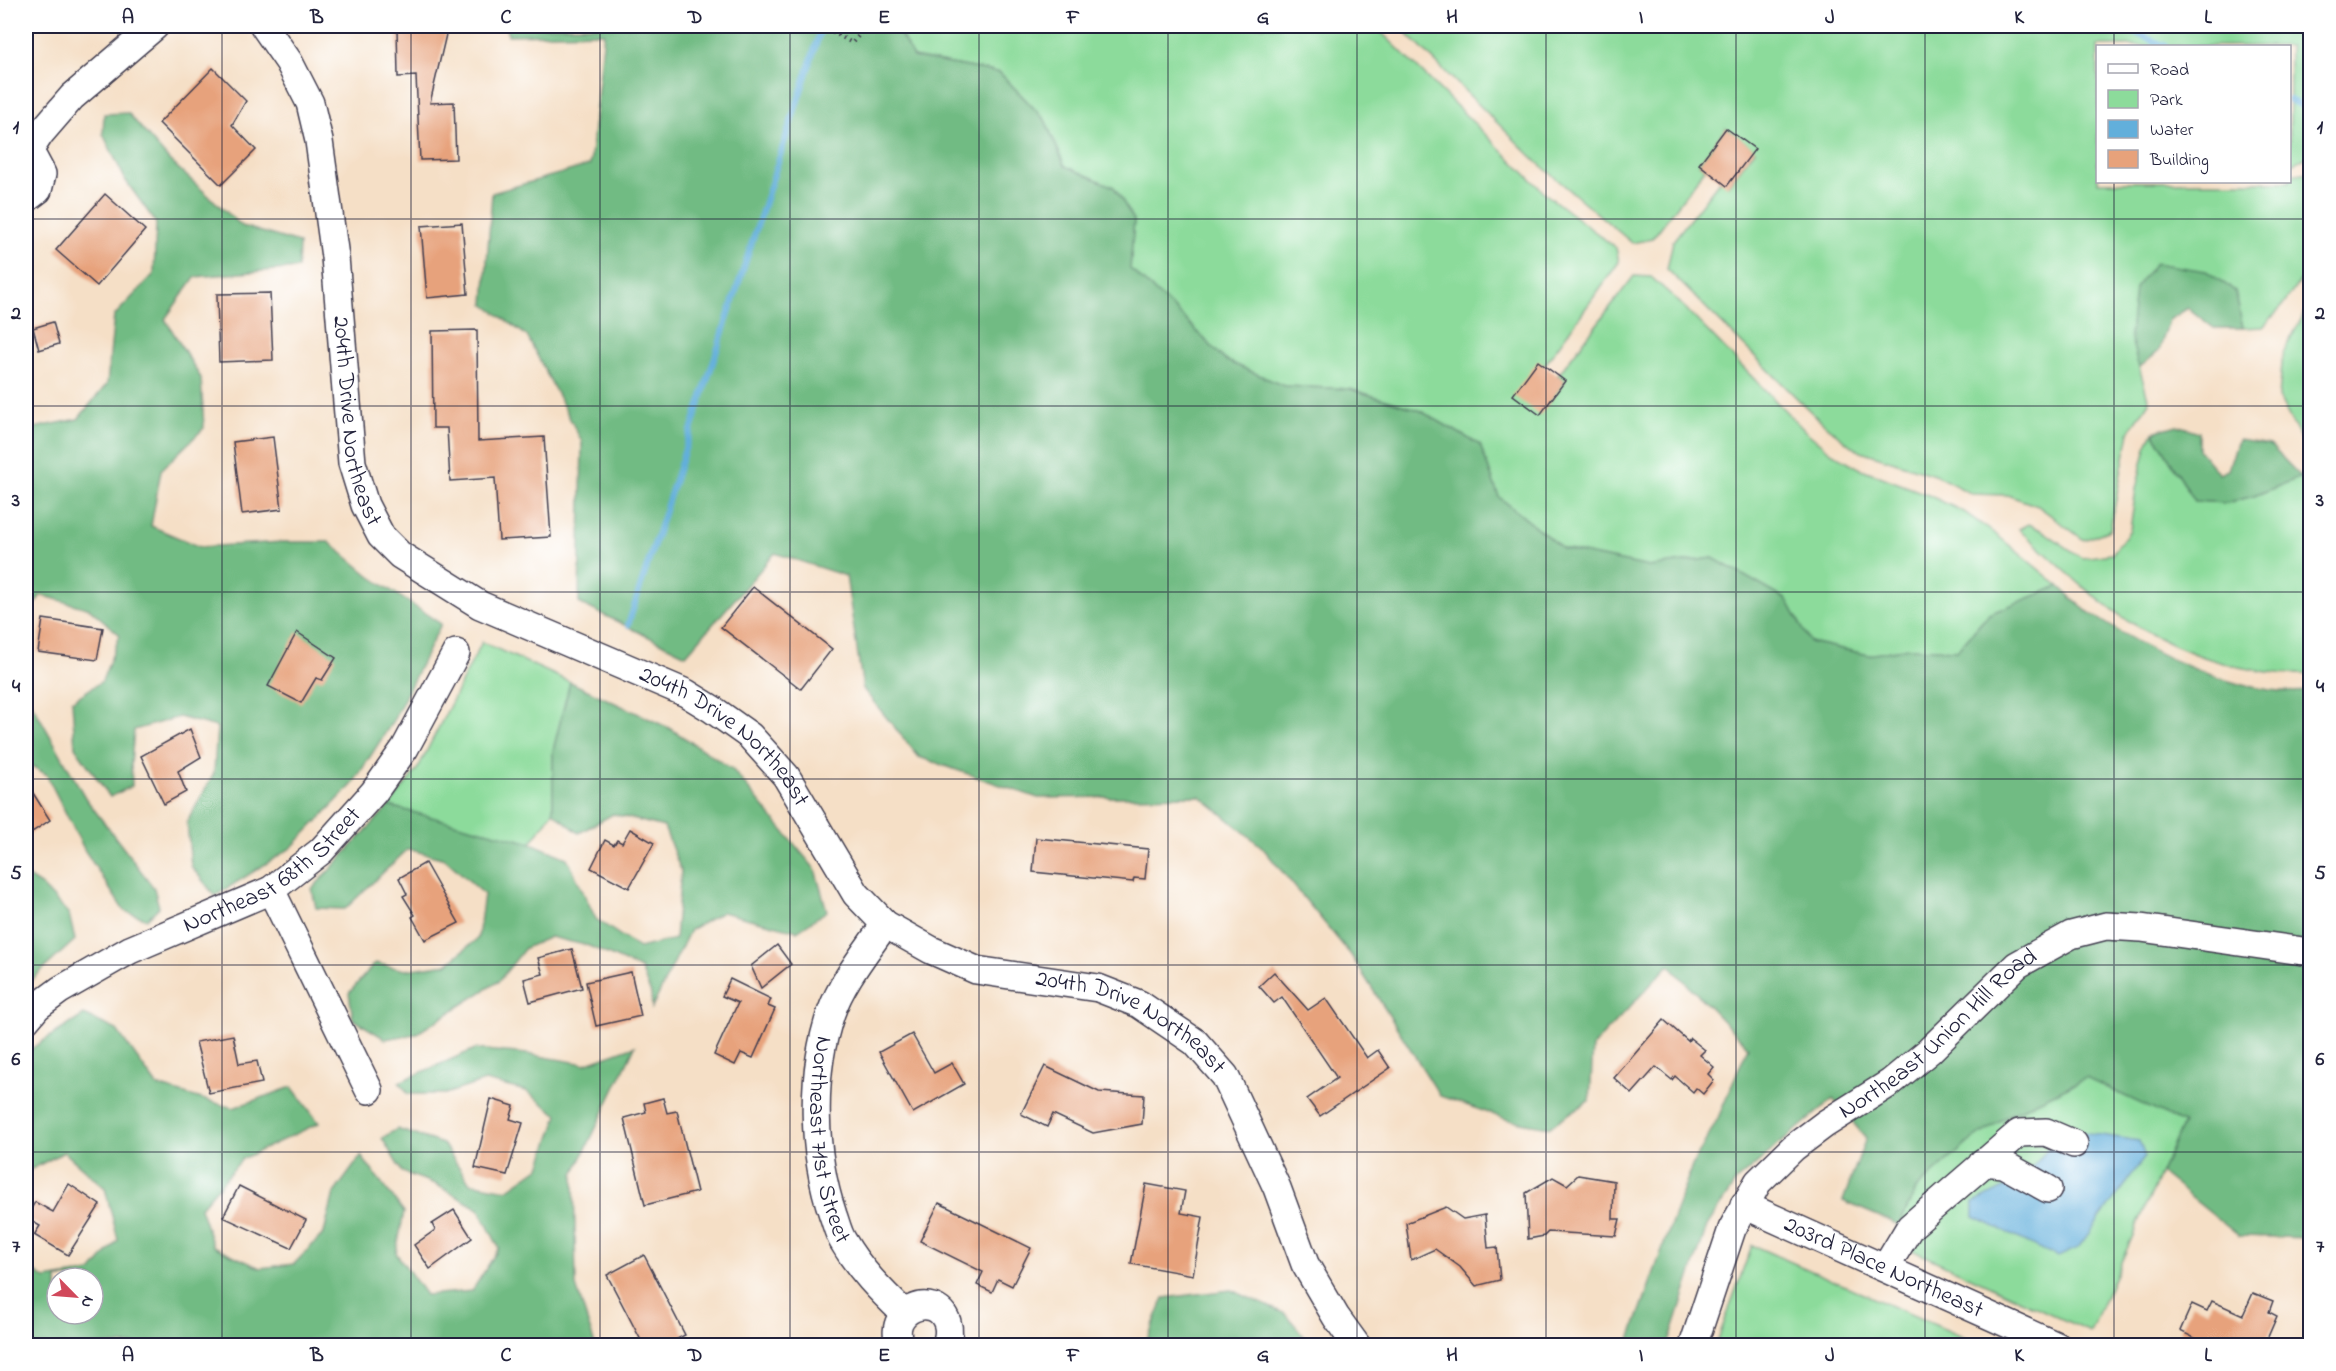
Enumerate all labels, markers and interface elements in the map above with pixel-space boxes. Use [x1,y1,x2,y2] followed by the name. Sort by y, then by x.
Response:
[122,4,134,33] text: A
[309,4,324,33] text: B
[501,4,512,33] text: C
[687,4,702,33] text: D
[878,4,890,33] text: E
[1066,4,1080,33] text: F
[1257,4,1270,33] text: G
[1446,4,1458,33] text: H
[1639,4,1644,33] text: I
[1825,4,1835,33] text: J
[2014,4,2025,33] text: K
[2204,4,2212,33] text: L
[2096,45,2291,183] legend
[2150,58,2189,84] text: Road
[2150,88,2183,114] text: Park
[13,114,20,143] text: 1
[2317,114,2324,143] text: 1
[2150,118,2194,144] text: Water
[2149,148,2209,175] text: Building
[10,300,21,329] text: 2
[2314,300,2325,329] text: 2
[322,315,391,533] street label: 204th Drive Northeast
[11,487,20,516] text: 3
[2315,487,2324,516] text: 3
[634,657,818,813] street label: 204th Drive Northeast
[12,673,21,702] text: 4
[2316,673,2325,702] text: 4
[178,799,370,943] street label: Northeast 68th Street
[10,860,22,889] text: 5
[2314,860,2326,889] text: 5
[1832,939,2044,1129] street label: Northeast Union Hill Road
[1033,962,1234,1083] street label: 204th Drive Northeast
[799,1033,859,1251] street label: Northeast 71st Street
[12,1046,21,1075] text: 6
[2316,1046,2325,1075] text: 6
[1778,1208,1989,1328] street label: 203rd Place Northeast
[12,1233,21,1262] text: 7
[2316,1233,2325,1262] text: 7
[45,1266,105,1326] north arrow
[74,1292,100,1312] text: N
[122,1342,134,1371] text: A
[309,1342,324,1371] text: B
[501,1342,512,1371] text: C
[687,1342,702,1371] text: D
[878,1342,890,1371] text: E
[1066,1342,1080,1371] text: F
[1257,1342,1270,1371] text: G
[1446,1342,1458,1371] text: H
[1639,1342,1644,1371] text: I
[1825,1342,1835,1371] text: J
[2014,1342,2025,1371] text: K
[2204,1342,2212,1371] text: L

